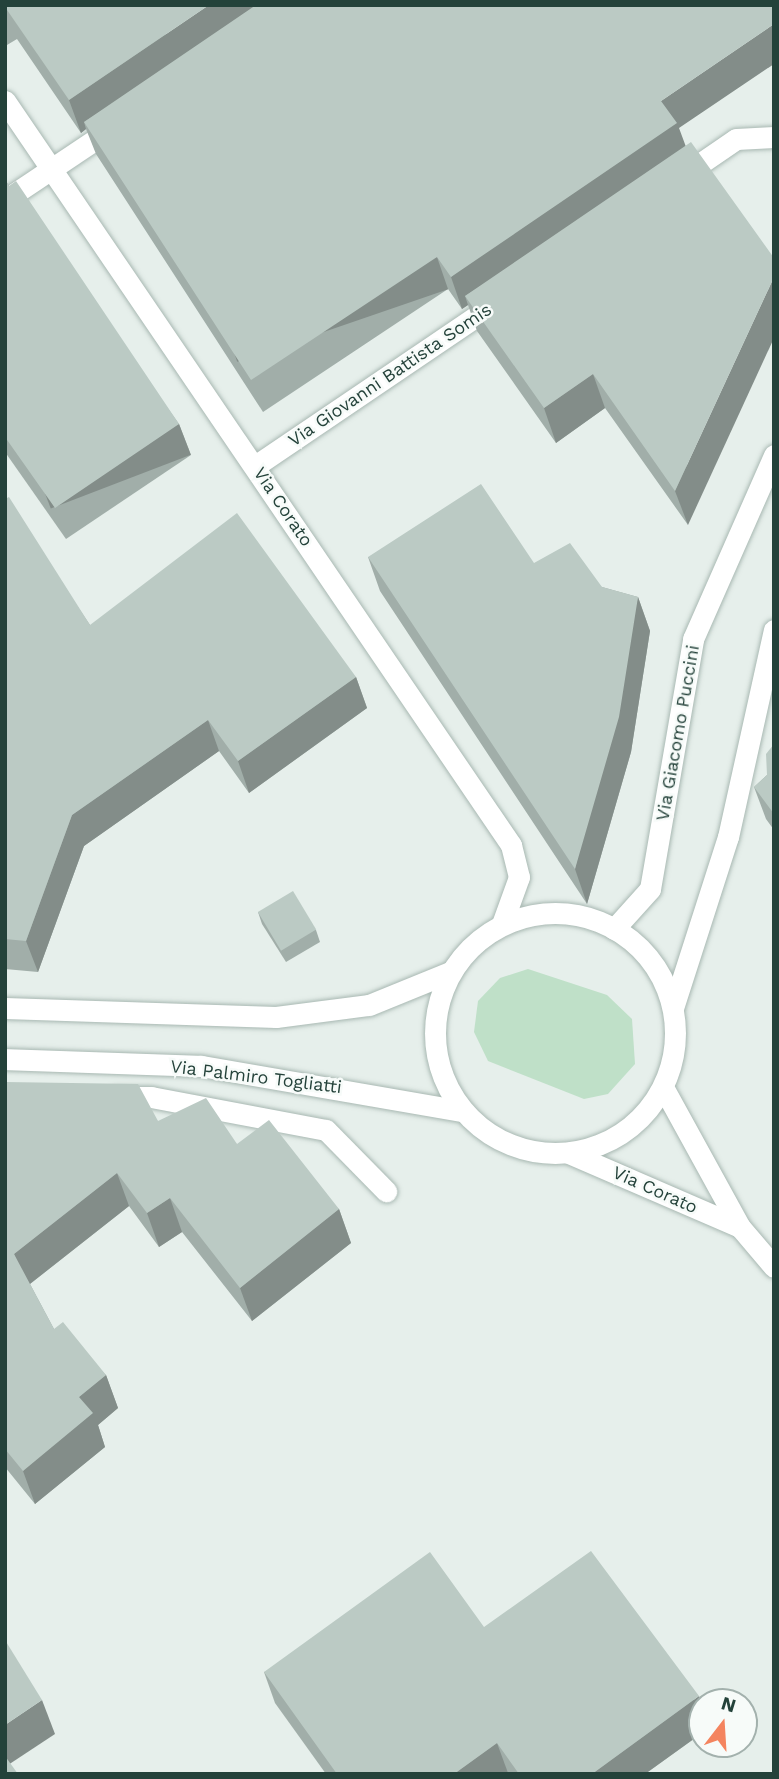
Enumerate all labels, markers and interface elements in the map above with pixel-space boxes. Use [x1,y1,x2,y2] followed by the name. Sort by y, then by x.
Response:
[284,299,496,451] street label: Via Giovanni Battista Somis
[249,463,317,551] street label: Via Corato
[652,643,704,823] street label: Via Giacomo Puccini
[169,1056,343,1098] street label: Via Palmiro Togliatti
[609,1162,701,1218] street label: Via Corato
[688,1688,758,1758] north arrow
[719,1691,739,1717] text: N

